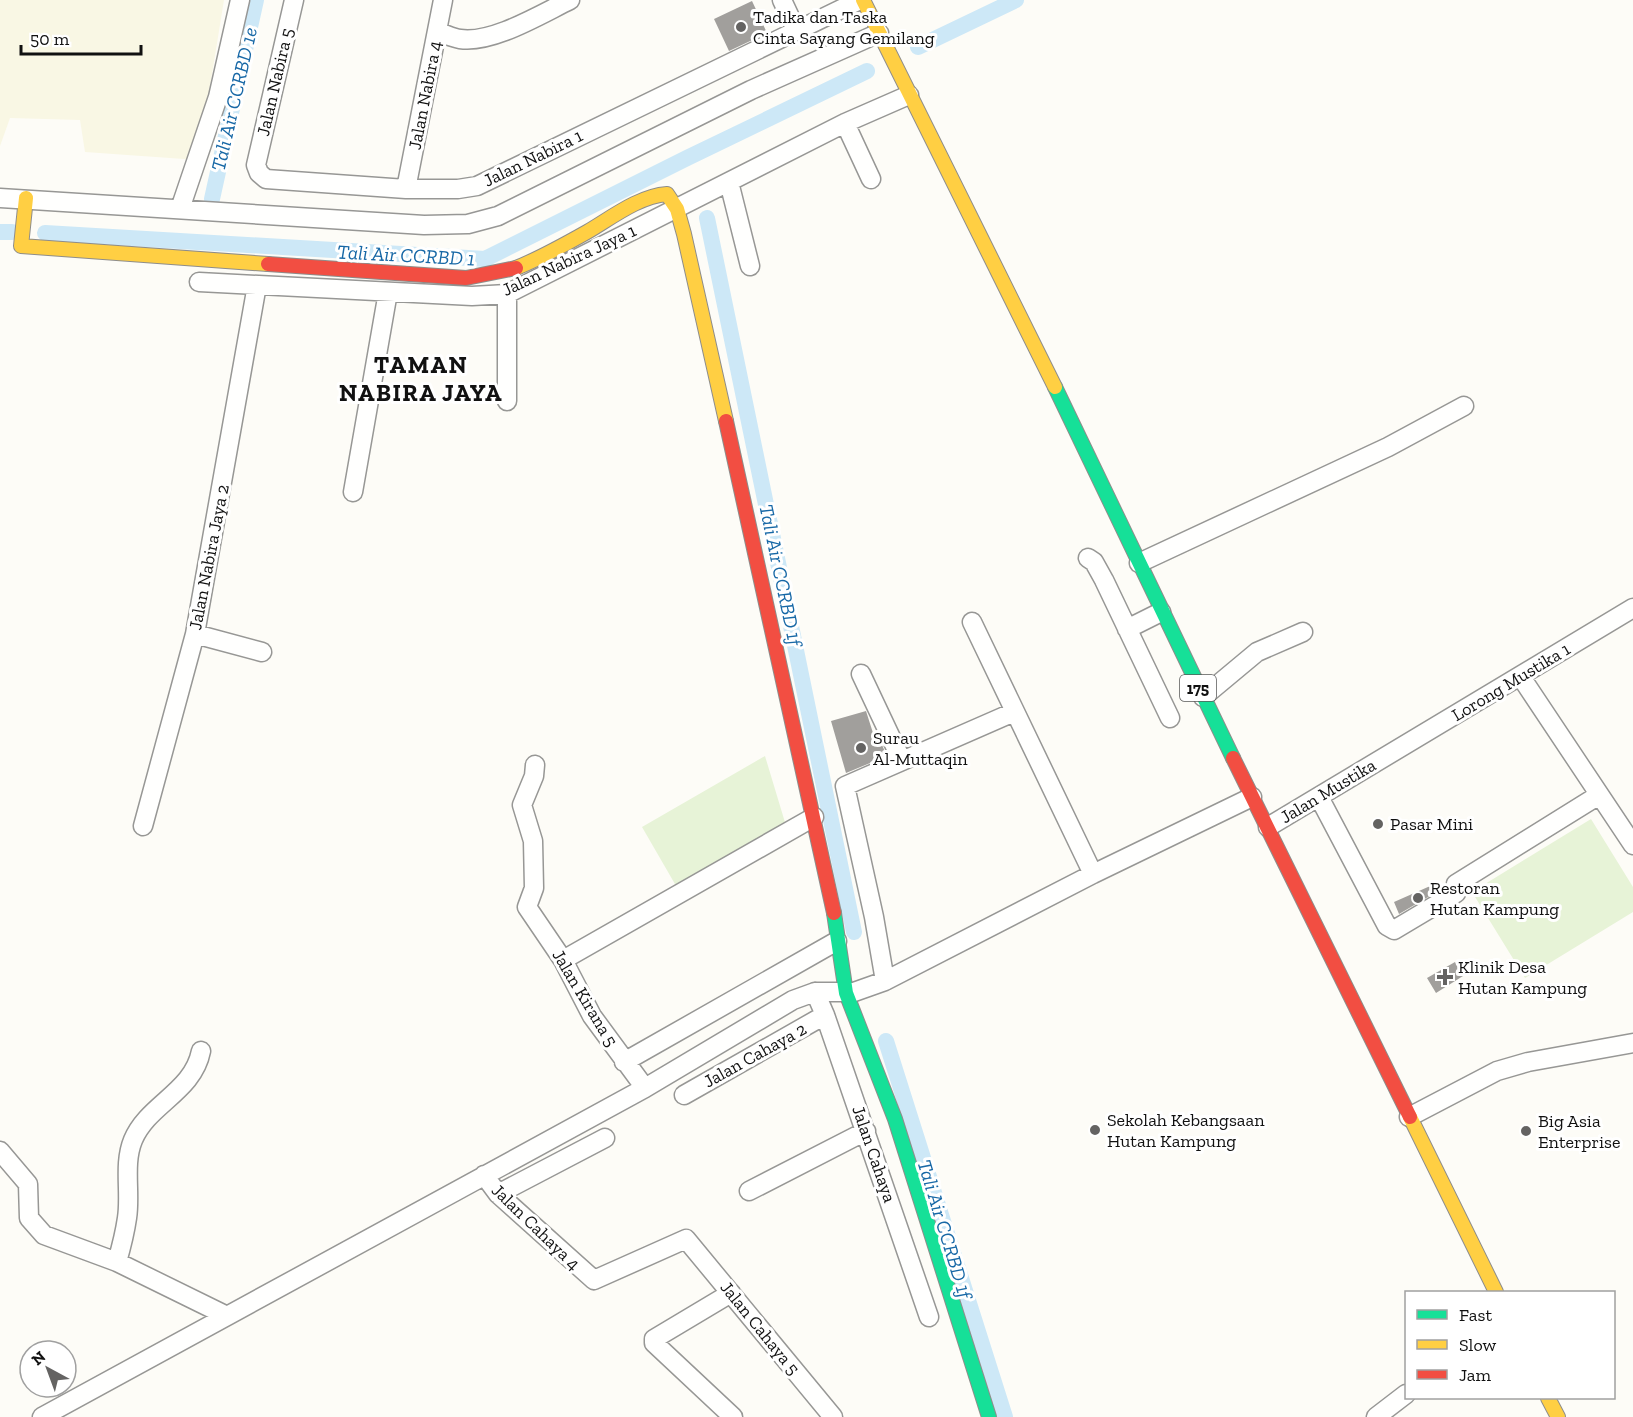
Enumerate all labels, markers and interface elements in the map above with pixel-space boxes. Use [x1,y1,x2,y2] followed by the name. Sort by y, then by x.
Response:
[753,6,935,49] place label: Tadika dan Taska Cinta Sayang Gemilang
[21,18,141,56] scale bar
[734,20,748,34] marker: Tadika dan Taska Cinta Sayang Gemilang
[206,25,262,173] water label: Tali Air CCRBD 1e
[252,26,298,138] street label: Jalan Nabira 5
[30,28,70,50] text: 50 m
[404,38,446,151] street label: Jalan Nabira 4
[480,124,586,192] street label: Jalan Nabira 1
[498,219,640,301] street label: Jalan Nabira Jaya 1
[336,239,476,271] water label: Tali Air CCRBD 1
[339,350,503,407] district label: TAMAN NABIRA JAYA
[184,482,234,632] street label: Jalan Nabira Jaya 2
[754,502,808,651] water label: Tali Air CCRBD 1f
[1448,638,1574,726] street label: Lorong Mustika 1
[1180,675,1216,701] road number: 175
[873,727,968,770] place label: Surau Al-Muttaqin
[854,741,868,755] marker: Surau Al-Muttaqin
[1276,754,1380,828] street label: Jalan Mustika
[1390,813,1473,835] place label: Pasar Mini
[1371,817,1385,831] marker: Pasar Mini
[1430,877,1559,920] place label: Restoran Hutan Kampung
[1411,891,1425,905] marker: Restoran Hutan Kampung
[547,945,623,1051] street label: Jalan Kirana 5
[1458,956,1587,999] place label: Klinik Desa Hutan Kampung
[1436,968,1454,986] marker: Klinik Desa Hutan Kampung
[700,1018,810,1092] street label: Jalan Cahaya 2
[847,1103,901,1206] street label: Jalan Cahaya
[1107,1109,1265,1152] place label: Sekolah Kebangsaan Hutan Kampung
[1538,1110,1620,1153] place label: Big Asia Enterprise
[1088,1123,1102,1137] marker: Sekolah Kebangsaan Hutan Kampung
[1519,1124,1533,1138] marker: Big Asia Enterprise
[912,1157,978,1304] water label: Tali Air CCRBD 1f
[487,1179,585,1275] street label: Jalan Cahaya 4
[716,1277,804,1379] street label: Jalan Cahaya 5
[1405,1291,1615,1399] legend
[1459,1304,1492,1326] text: Fast
[1459,1334,1496,1356] text: Slow
[18,1339,78,1399] north arrow
[28,1347,49,1369] text: N
[1459,1364,1491,1386] text: Jam

